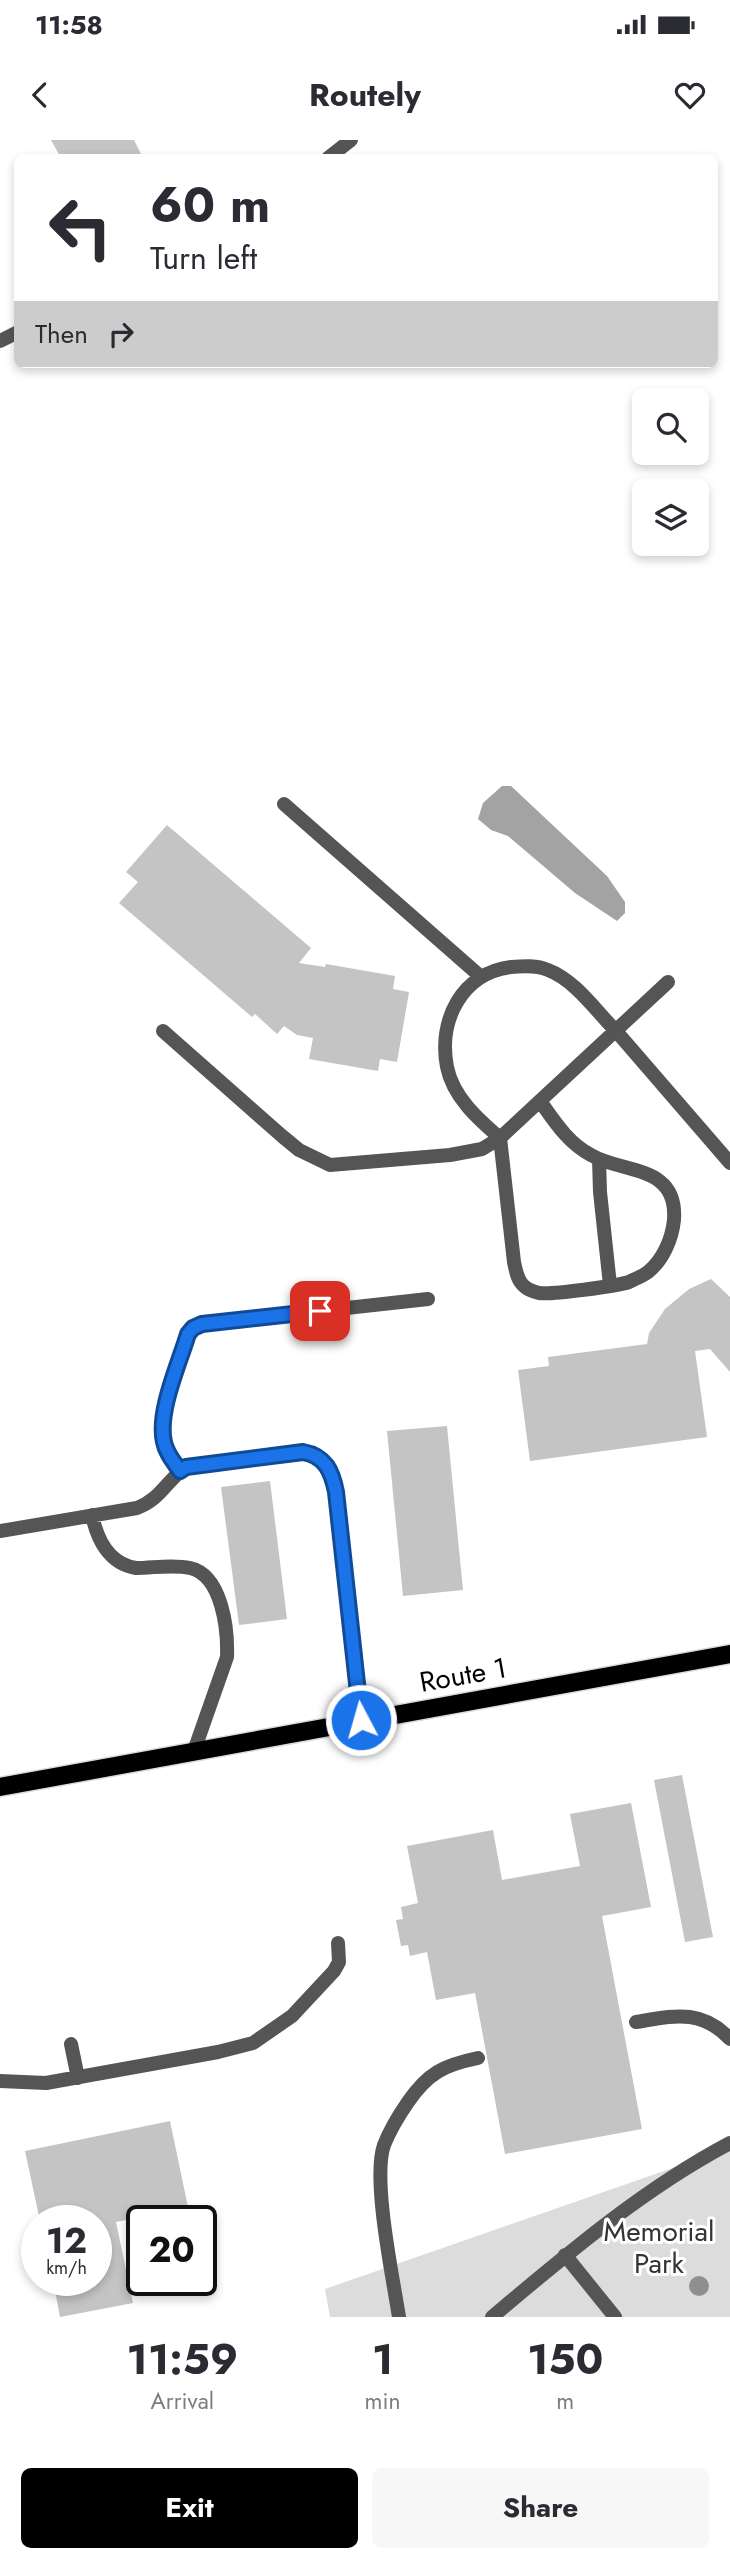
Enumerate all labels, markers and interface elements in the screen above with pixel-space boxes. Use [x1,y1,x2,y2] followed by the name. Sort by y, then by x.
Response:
[35,6,103,44] text: 11:58
[309,72,421,118] text: Routely
[21,76,59,114] icon: back
[671,76,709,114] icon: heart
[150,170,270,240] text: 60 m
[35,182,126,273] icon: left
[150,235,257,281] text: Turn left
[35,315,88,353] text: Then
[102,315,140,353] icon: right
[632,388,709,556] map controls
[632,388,709,465] button: search
[632,479,709,556] button: layers
[290,1281,350,1341] pin
[301,1292,339,1330] icon: arrive
[416,1647,510,1703] street label: Route 1
[324,1683,398,1757] position arrow
[126,2205,217,2296] speed limit sign: 20
[603,2211,715,2284] park label: Memorial Park
[46,2216,87,2266] text: 12
[46,2255,87,2281] text: km/h
[127,2329,238,2390] text: 11:59
[372,2329,393,2390] text: 1
[527,2329,603,2390] text: 150
[151,2384,214,2418] text: Arrival
[365,2384,401,2418] text: min
[556,2384,574,2418] text: m
[21,2468,358,2548] button: Exit
[372,2468,709,2548] button: Share

